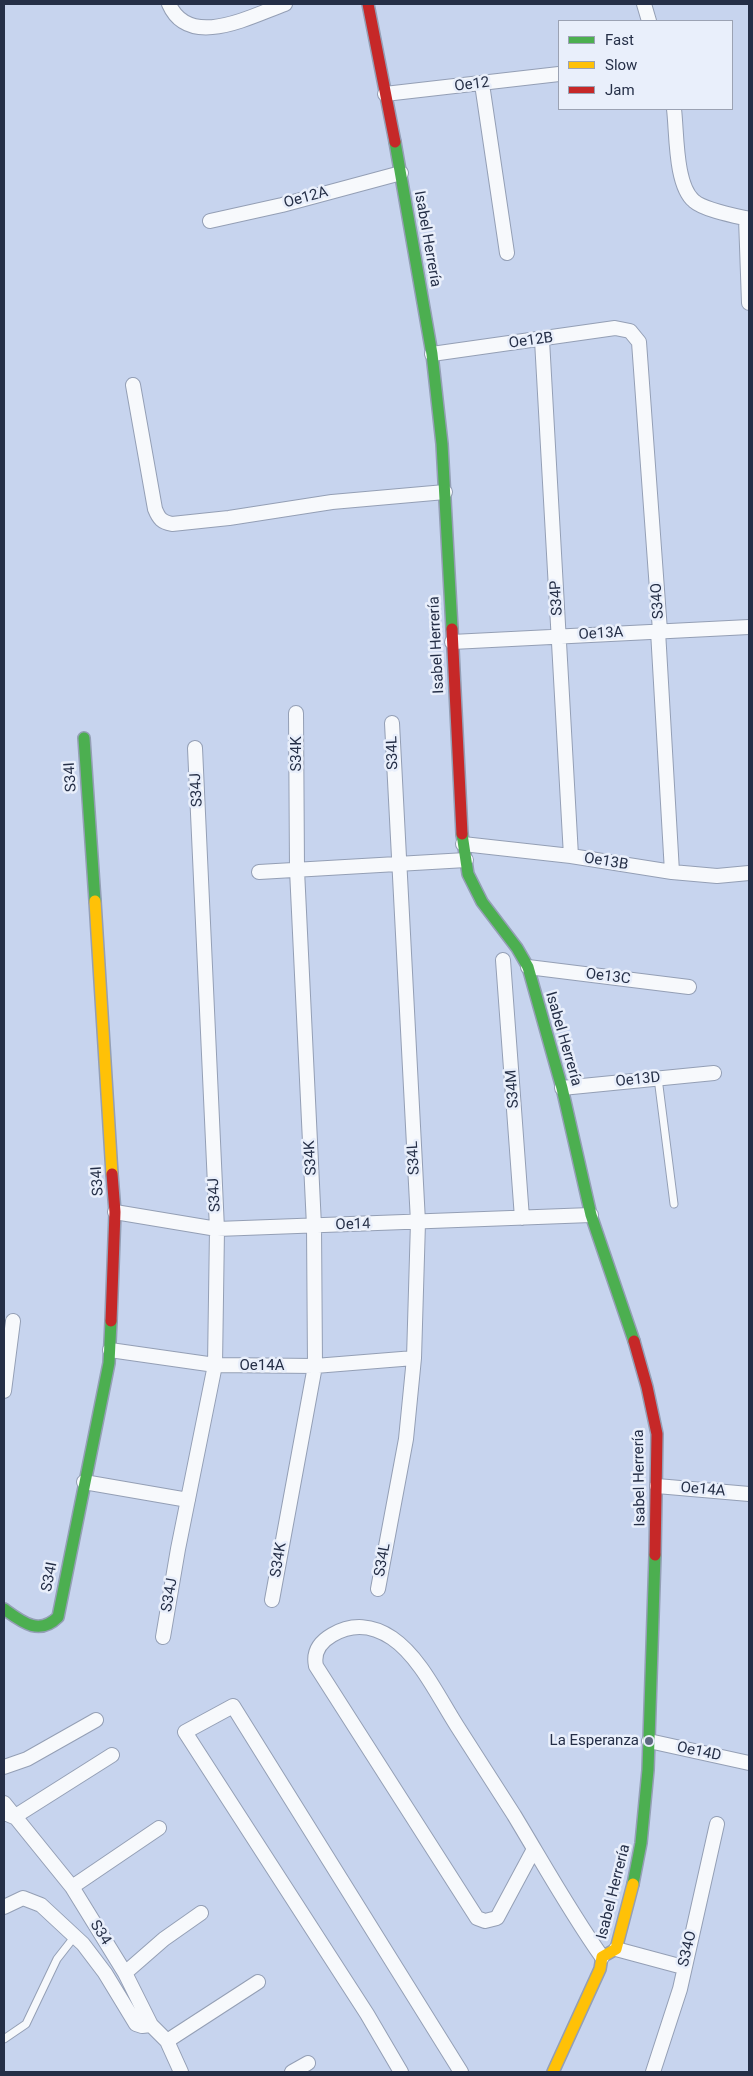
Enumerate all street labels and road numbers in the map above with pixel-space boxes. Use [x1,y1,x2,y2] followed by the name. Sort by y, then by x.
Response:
[453,74,491,96] street label: Oe12
[282,183,330,213] street label: Oe12A
[410,190,444,288] street label: Isabel Herrería
[508,329,554,353] street label: Oe12B
[547,580,567,616] street label: S34P
[648,582,668,620] street label: S34O
[425,596,449,694] street label: Isabel Herrería
[578,624,624,644] street label: Oe13A
[288,736,306,772] street label: S34K
[383,736,403,770] street label: S34L
[61,761,81,793] street label: S34I
[187,773,207,807] street label: S34J
[583,850,629,874] street label: Oe13B
[585,965,631,989] street label: Oe13C
[541,990,585,1088] street label: Isabel Herrería
[503,1069,523,1109] street label: S34M
[615,1069,661,1091] street label: Oe13D
[301,1140,321,1176] street label: S34K
[404,1141,424,1175] street label: S34L
[88,1165,108,1197] street label: S34I
[205,1178,225,1212] street label: S34J
[335,1215,371,1235] street label: Oe14
[240,1357,284,1375] street label: Oe14A
[630,1429,650,1527] street label: Isabel Herrería
[680,1479,726,1501] street label: Oe14A
[267,1541,291,1579] street label: S34K
[371,1542,395,1578] street label: S34L
[38,1561,62,1593] street label: S34I
[158,1577,182,1613] street label: S34J
[675,1739,723,1765] street label: Oe14D
[593,1843,635,1941] street label: Isabel Herrería
[86,1917,114,1949] street label: S34
[675,1929,701,1969] street label: S34O

